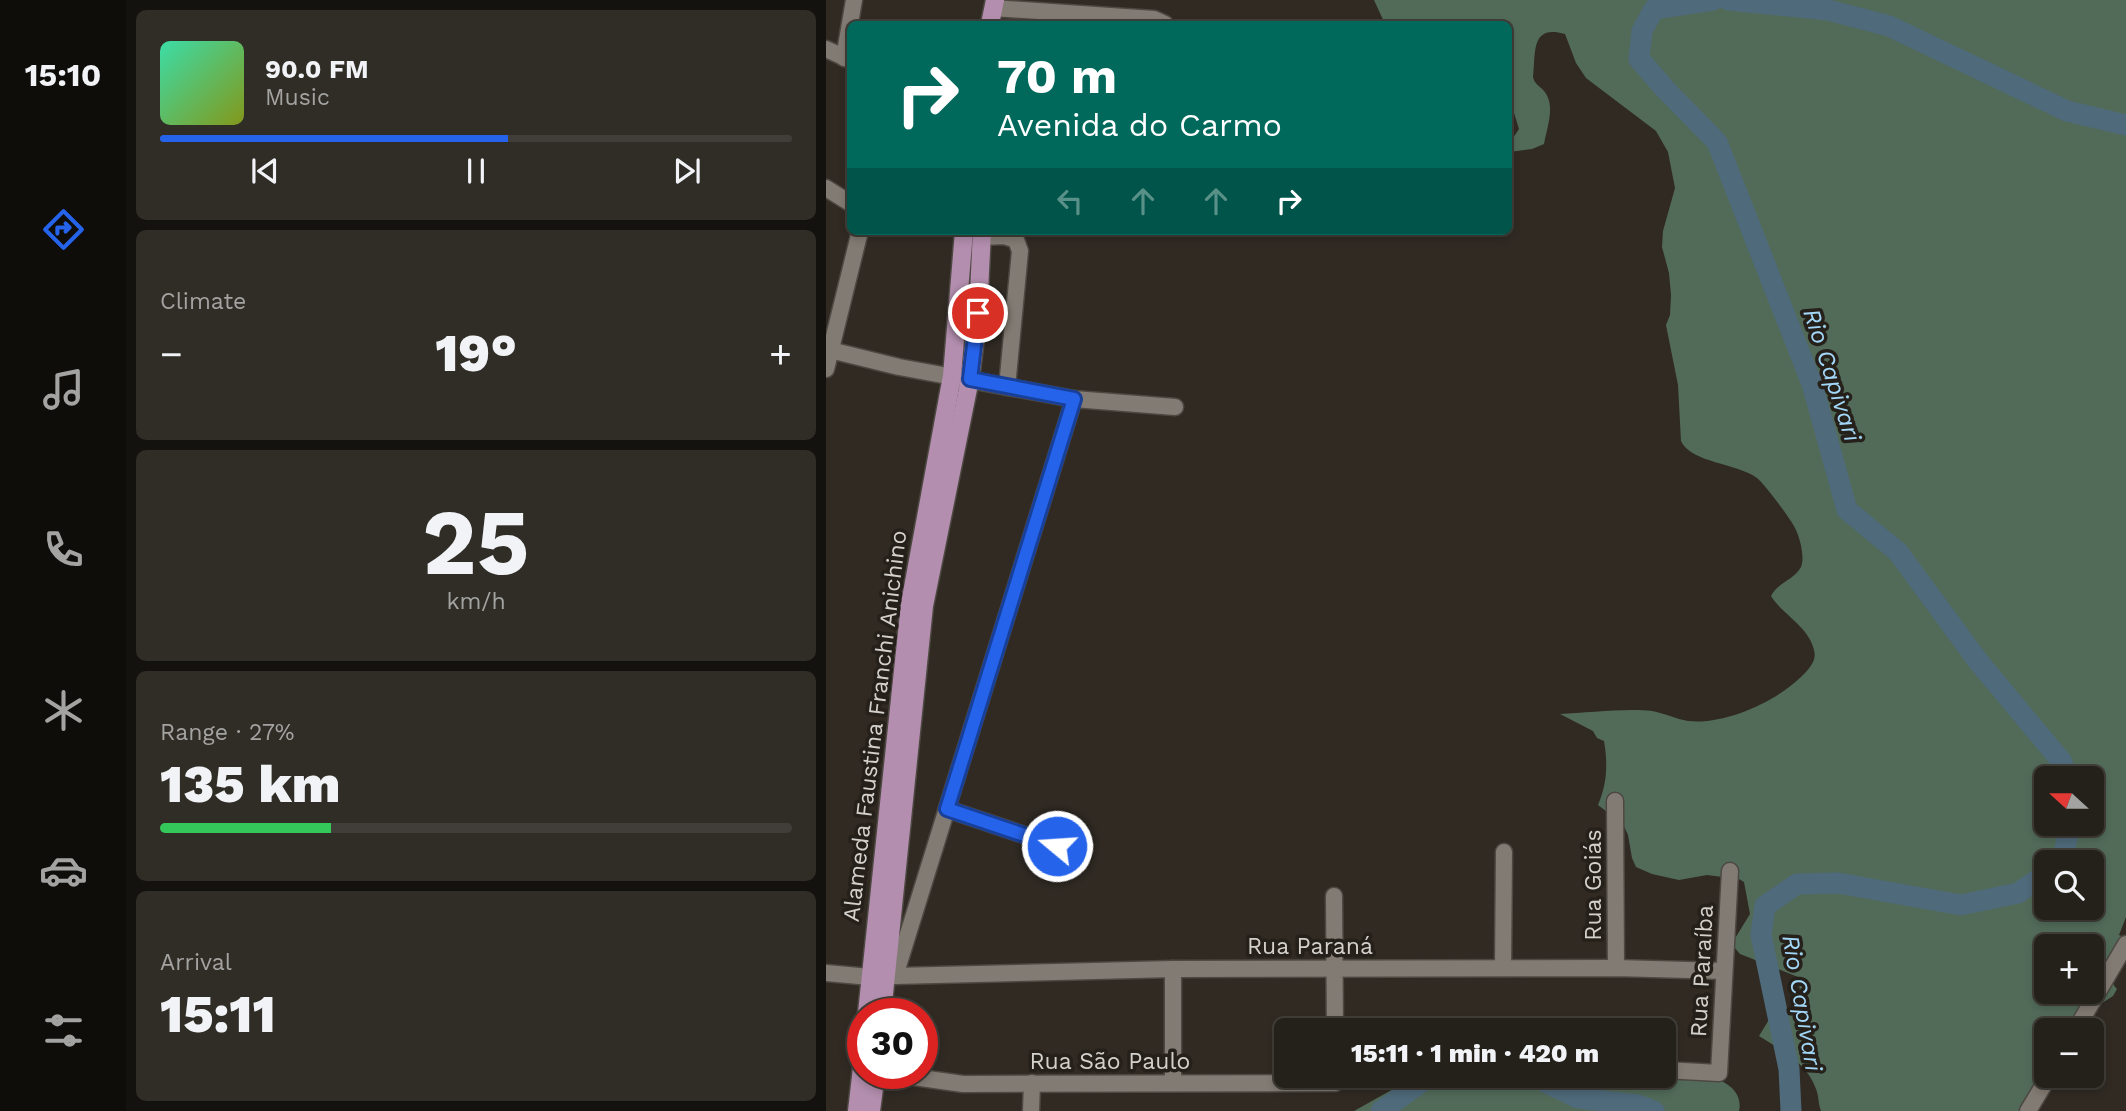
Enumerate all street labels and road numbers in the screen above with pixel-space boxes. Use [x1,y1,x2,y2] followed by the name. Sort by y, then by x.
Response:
[838,529,912,923] street label: Alameda Faustina Franchi Anichino
[1580,829,1607,941] street label: Rua Goiás
[1685,904,1719,1038] street label: Rua Paraíba
[1247,933,1373,960] street label: Rua Paraná
[1030,1048,1190,1075] street label: Rua São Paulo

